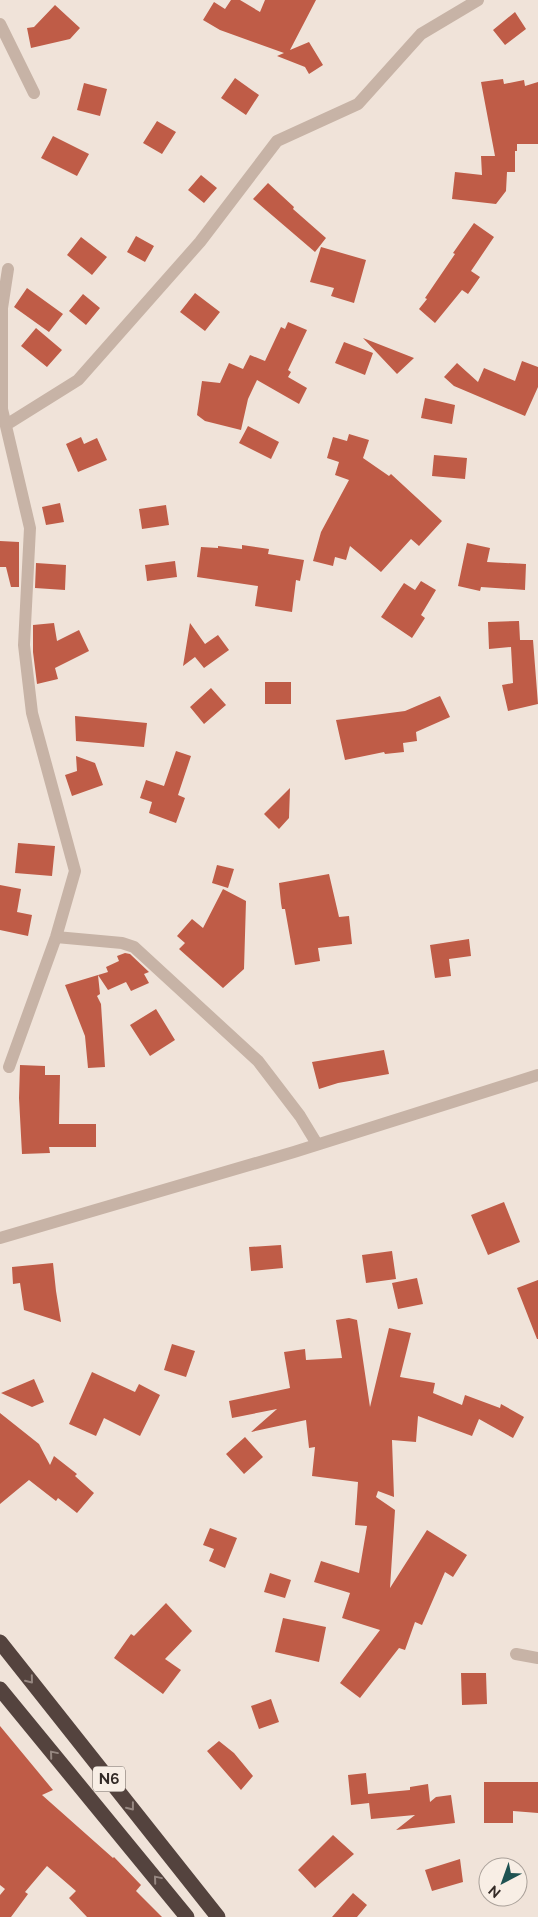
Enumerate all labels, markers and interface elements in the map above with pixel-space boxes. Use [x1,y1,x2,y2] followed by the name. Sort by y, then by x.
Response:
[25,1674,33,1683] one-way arrow
[50,1751,58,1760] one-way arrow
[93,1766,125,1792] road number: N6
[126,1801,134,1810] one-way arrow
[478,1857,528,1907] north arrow
[154,1876,162,1885] one-way arrow
[485,1882,504,1901] text: N

